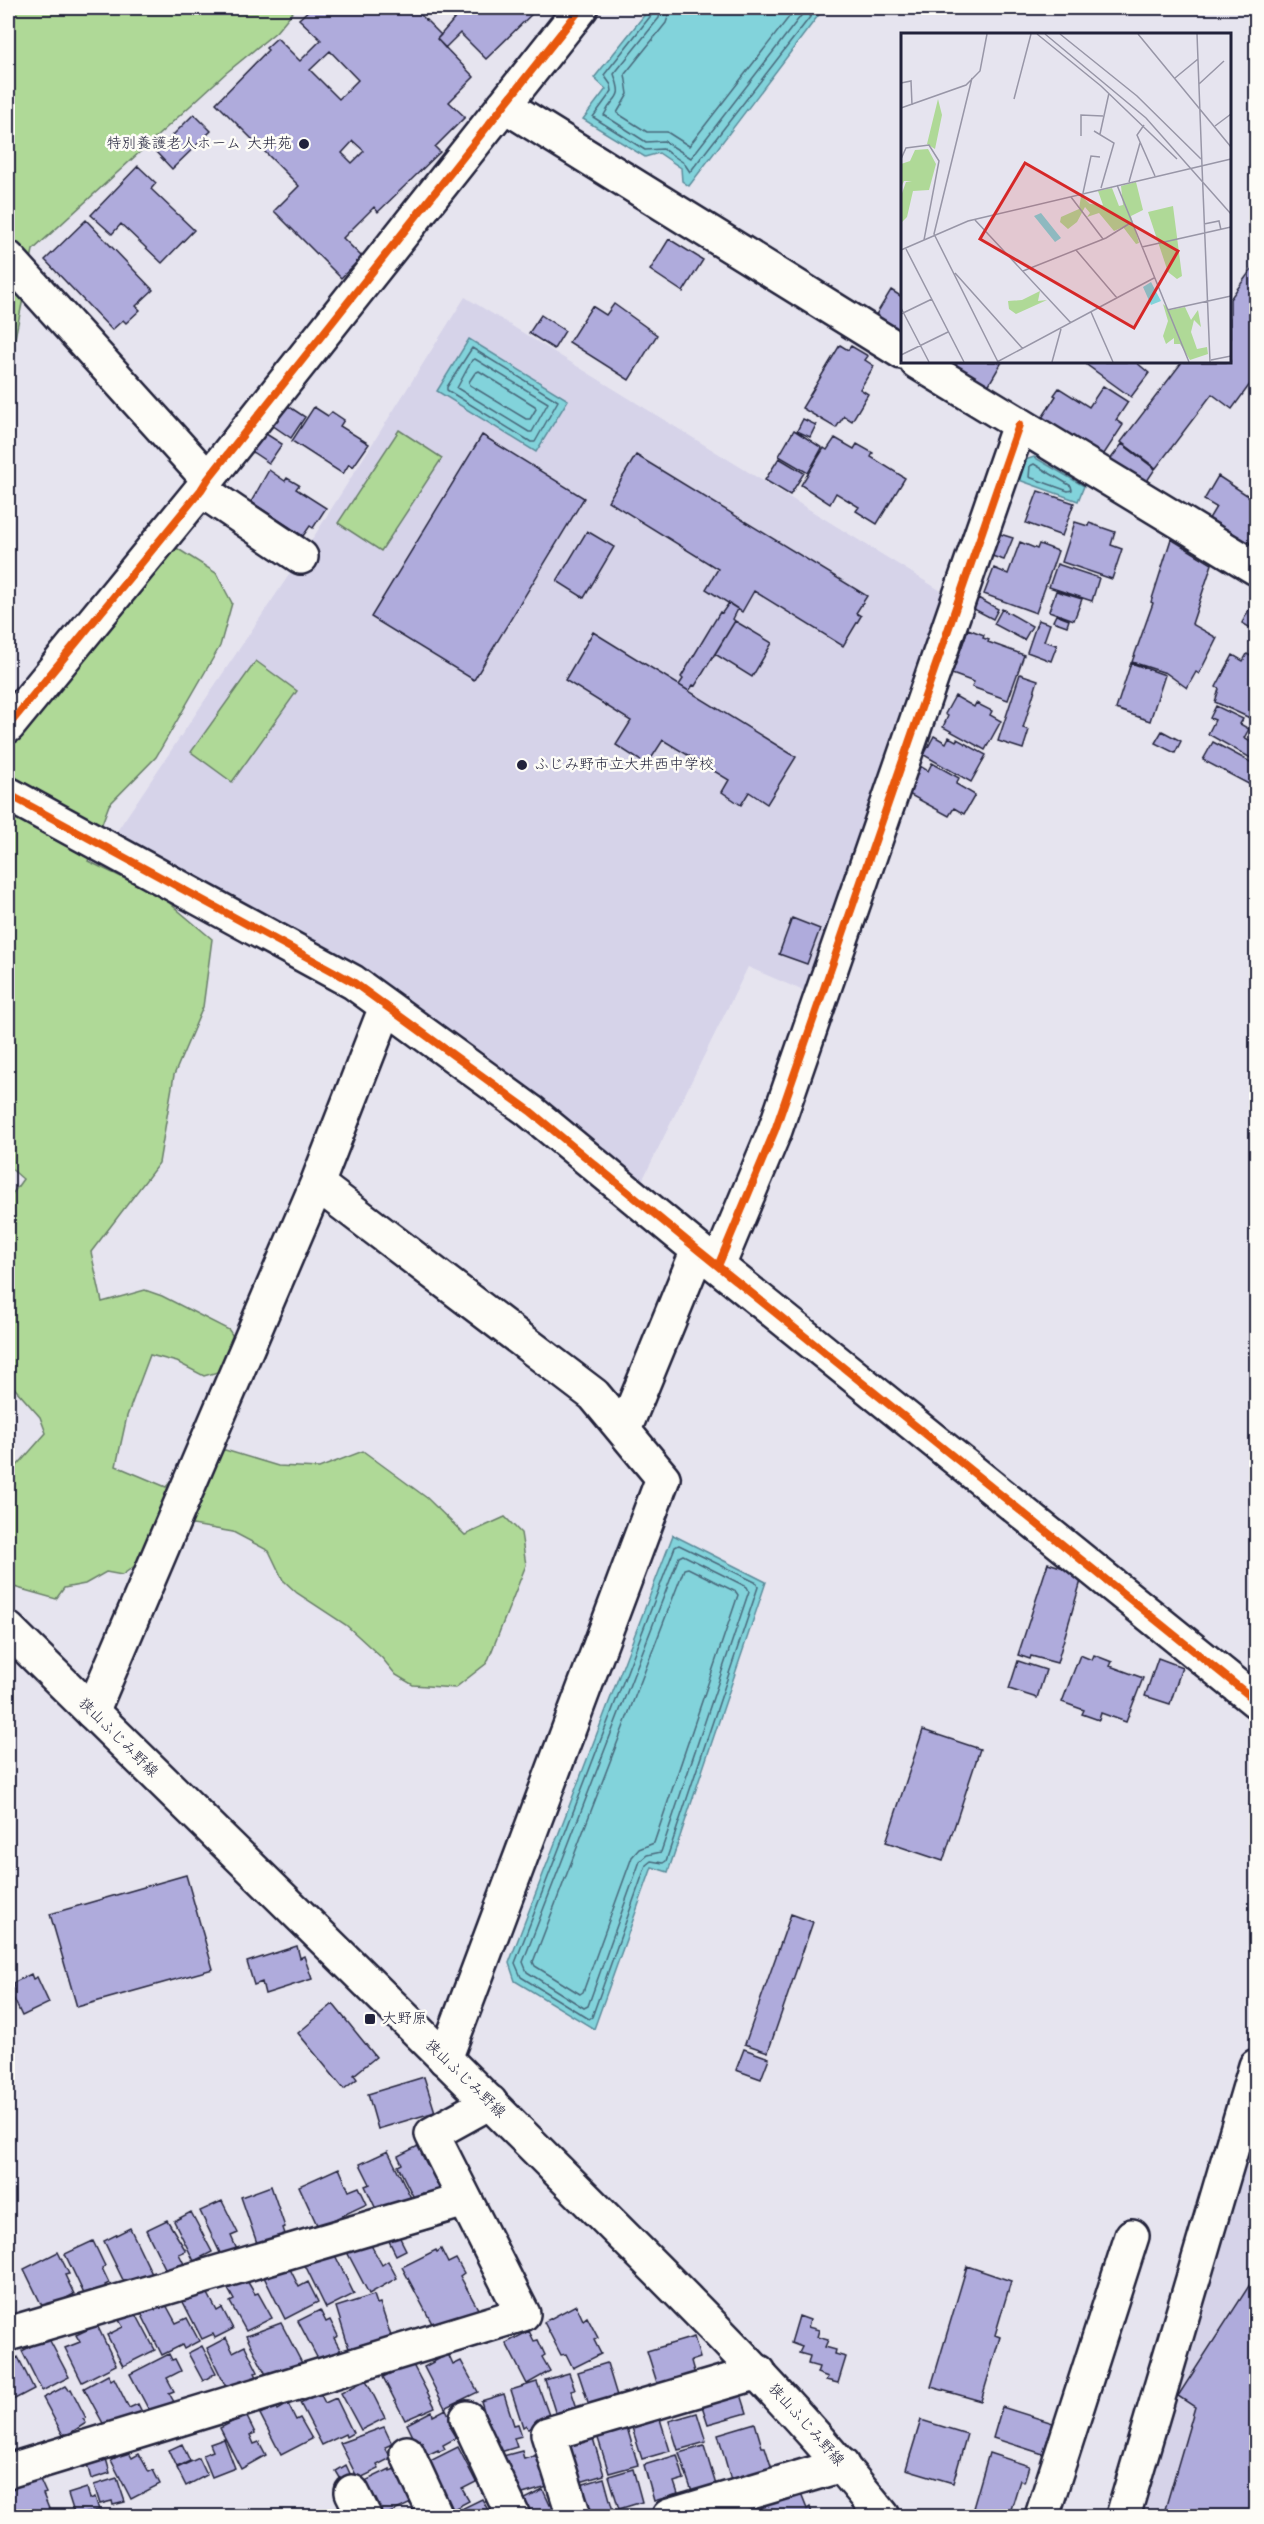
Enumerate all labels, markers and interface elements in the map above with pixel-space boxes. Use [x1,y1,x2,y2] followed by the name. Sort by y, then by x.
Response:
[901,33,1231,363] inset map
[107,132,292,156] place label: 特別養護老人ホーム 大井苑
[297,137,311,151] marker: 特別養護老人ホーム 大井苑
[534,753,714,777] place label: ふじみ野市立大井西中学校
[515,758,529,772] marker: ふじみ野市立大井西中学校
[72,1692,164,1784] street label: 狭山ふじみ野線
[382,2007,427,2031] place label: 大野原
[363,2012,377,2026] marker: 大野原
[419,2034,511,2124] street label: 狭山ふじみ野線
[762,2378,850,2472] street label: 狭山ふじみ野線

